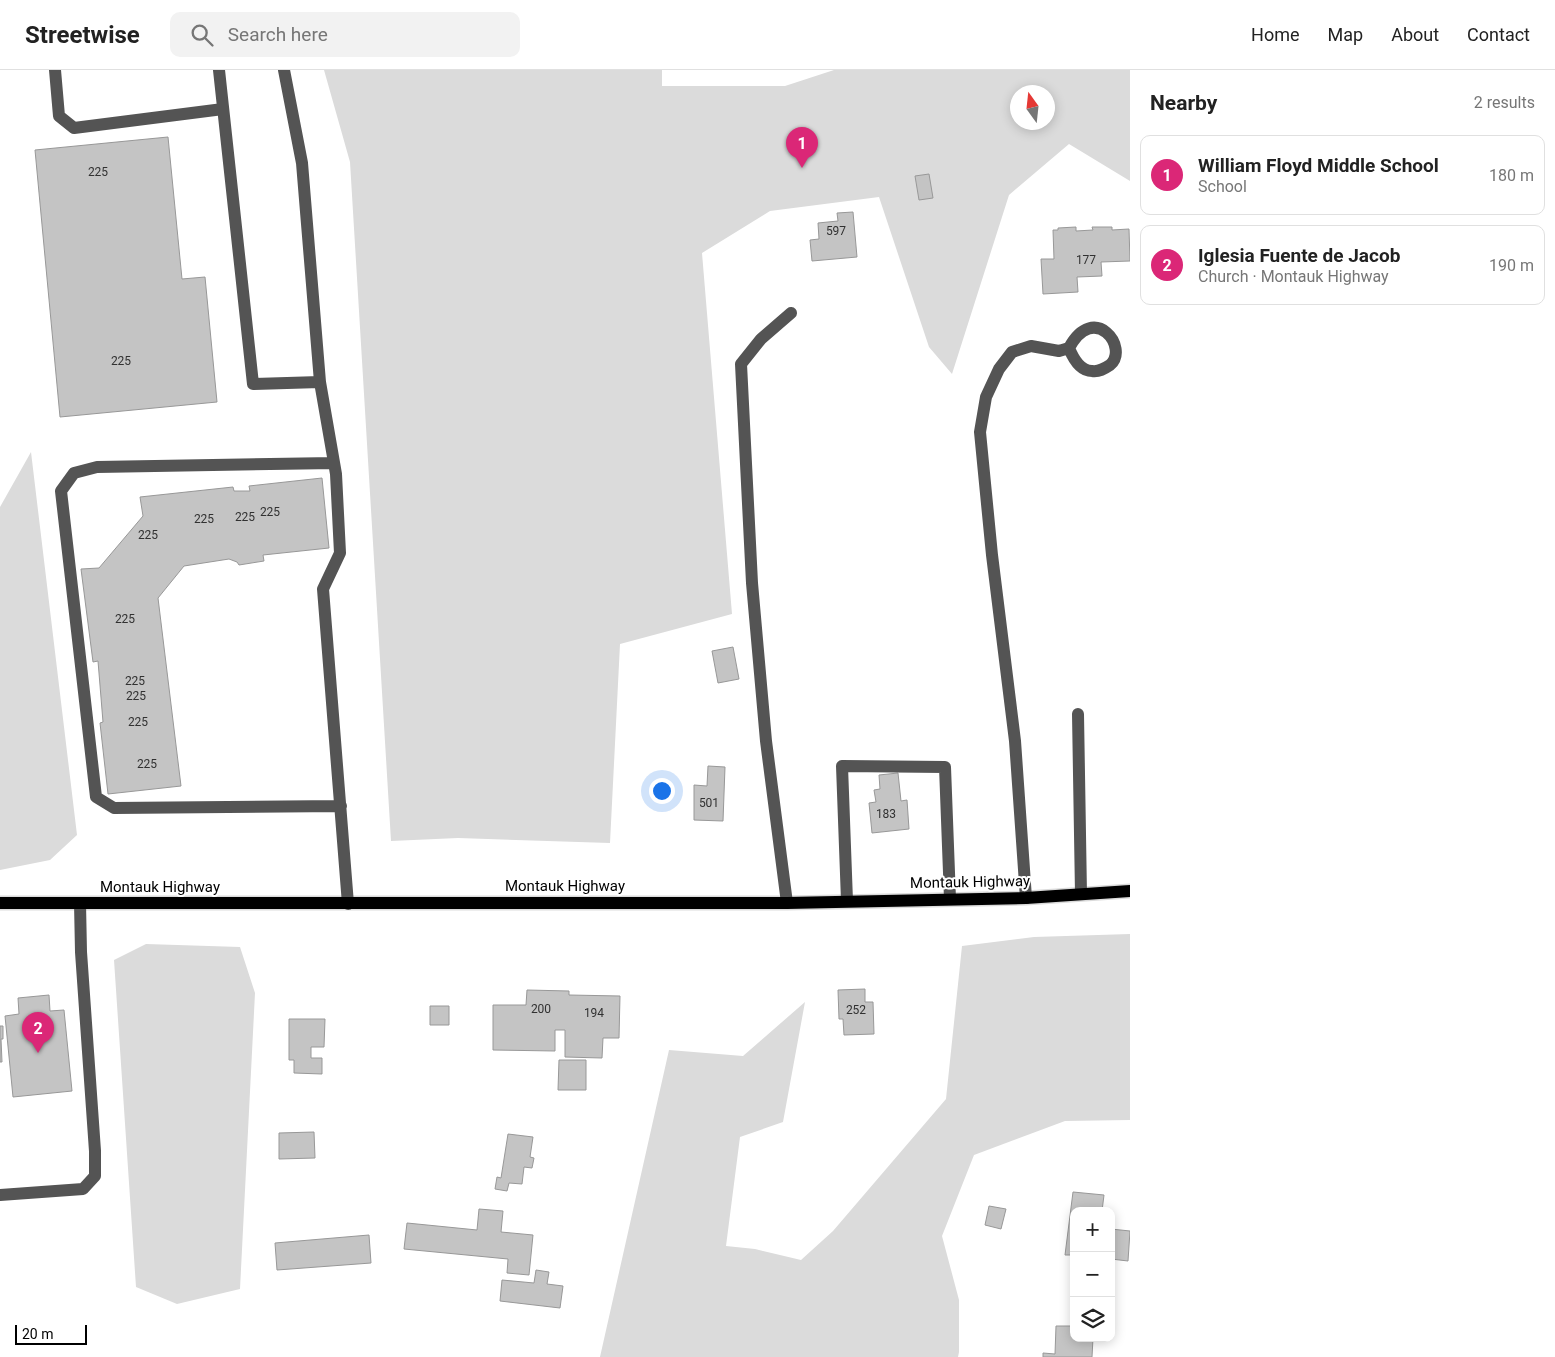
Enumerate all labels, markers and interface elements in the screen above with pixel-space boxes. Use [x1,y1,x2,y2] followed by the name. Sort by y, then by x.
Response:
[170,12,520,57] search box
[25,21,140,49] text: Streetwise
[188,21,216,49] icon: search
[228,23,328,46] text: Search here
[1251,24,1300,45] text: Home
[1328,24,1363,45] text: Map
[1391,24,1439,45] text: About
[1467,24,1530,45] text: Contact
[1010,85,1055,130] north arrow
[1150,91,1217,115] text: Nearby
[1474,93,1535,112] text: 2 results
[786,127,818,168] pin: 1
[1198,154,1439,177] text: William Floyd Middle School
[88,165,108,179] house number: 225
[1162,166,1172,185] text: 1
[1489,166,1534,185] text: 180 m
[1198,177,1247,196] text: School
[826,224,846,238] house number: 597
[1198,244,1400,267] text: Iglesia Fuente de Jacob
[1076,253,1096,267] house number: 177
[1162,256,1172,275] text: 2
[1489,256,1534,275] text: 190 m
[1198,267,1389,286] text: Church · Montauk Highway
[111,354,131,368] house number: 225
[260,505,280,519] house number: 225
[235,510,255,524] house number: 225
[194,512,214,526] house number: 225
[138,528,158,542] house number: 225
[115,612,135,626] house number: 225
[125,674,145,688] house number: 225
[126,689,146,703] house number: 225
[128,715,148,729] house number: 225
[137,757,157,771] house number: 225
[649,778,675,804] your location
[699,796,719,810] house number: 501
[876,807,896,821] house number: 183
[910,872,1030,892] street label: Montauk Highway
[505,877,625,895] street label: Montauk Highway
[100,878,220,896] street label: Montauk Highway
[531,1002,551,1016] house number: 200
[846,1003,866,1017] house number: 252
[584,1006,604,1020] house number: 194
[22,1012,54,1053] pin: 2
[1070,1207,1115,1342] map controls
[1070,1207,1115,1252] button: +
[1070,1252,1115,1297] button: −
[1070,1297,1115,1342] button: layers
[15,1322,88,1345] scale bar
[22,1326,54,1342] text: 20 m

